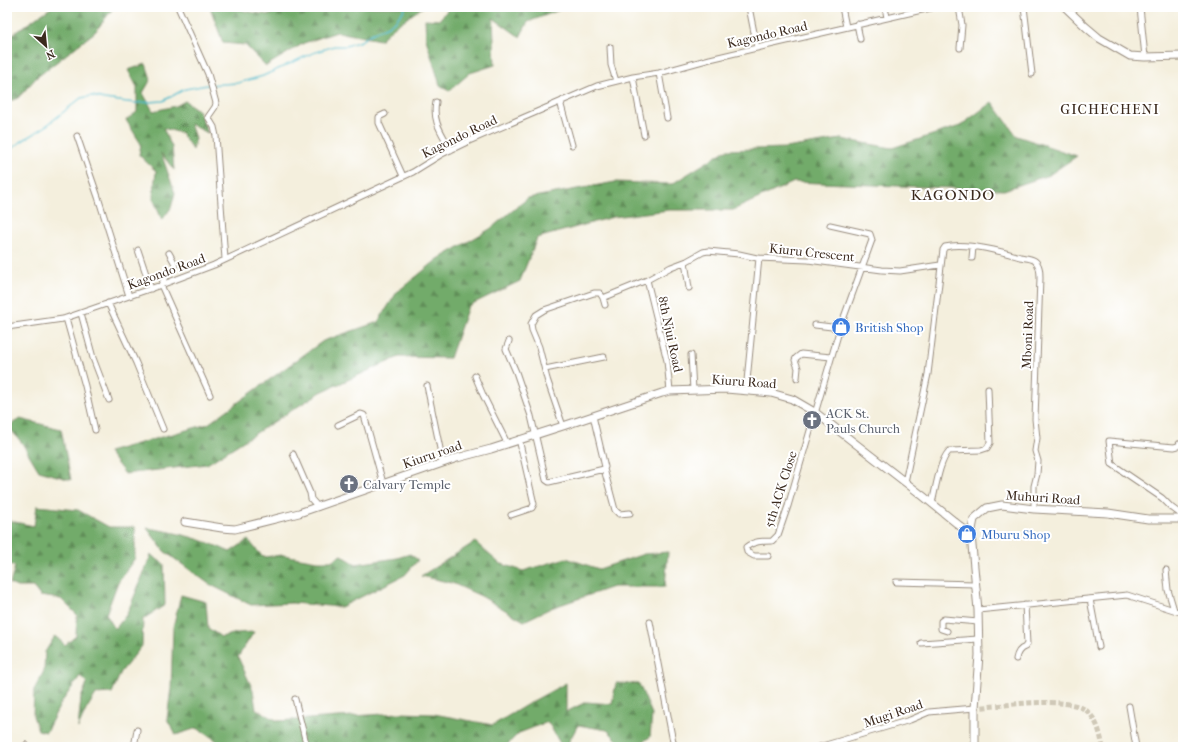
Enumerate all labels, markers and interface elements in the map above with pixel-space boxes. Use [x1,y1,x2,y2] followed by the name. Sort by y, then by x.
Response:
[726,18,810,51] street label: Kagondo Road
[26,26,66,66] north arrow
[43,47,57,62] text: N
[1060,101,1160,118] district label: GICHECHENI
[419,111,500,161] street label: Kagondo Road
[911,186,995,204] district label: KAGONDO
[768,241,856,264] street label: Kiuru Crescent
[125,250,208,293] street label: Kagondo Road
[655,295,686,374] street label: 8th Njui Road
[1019,300,1036,369] street label: Mboni Road
[830,316,852,338] shop icon: British Shop
[855,320,924,335] place label: British Shop
[711,372,778,391] street label: Kiuru Road
[825,406,901,436] place label: ACK St. Pauls Church
[801,409,823,431] church icon: ACK St. Pauls Church
[401,437,464,472] street label: Kiuru road
[761,448,800,529] street label: 5th ACK Close
[338,473,360,495] church icon: Calvary Temple
[363,477,451,492] place label: Calvary Temple
[1005,487,1082,508] street label: Muhuri Road
[956,523,978,545] shop icon: Mburu Shop
[981,527,1050,542] place label: Mburu Shop
[862,696,926,731] street label: Mugi Road

